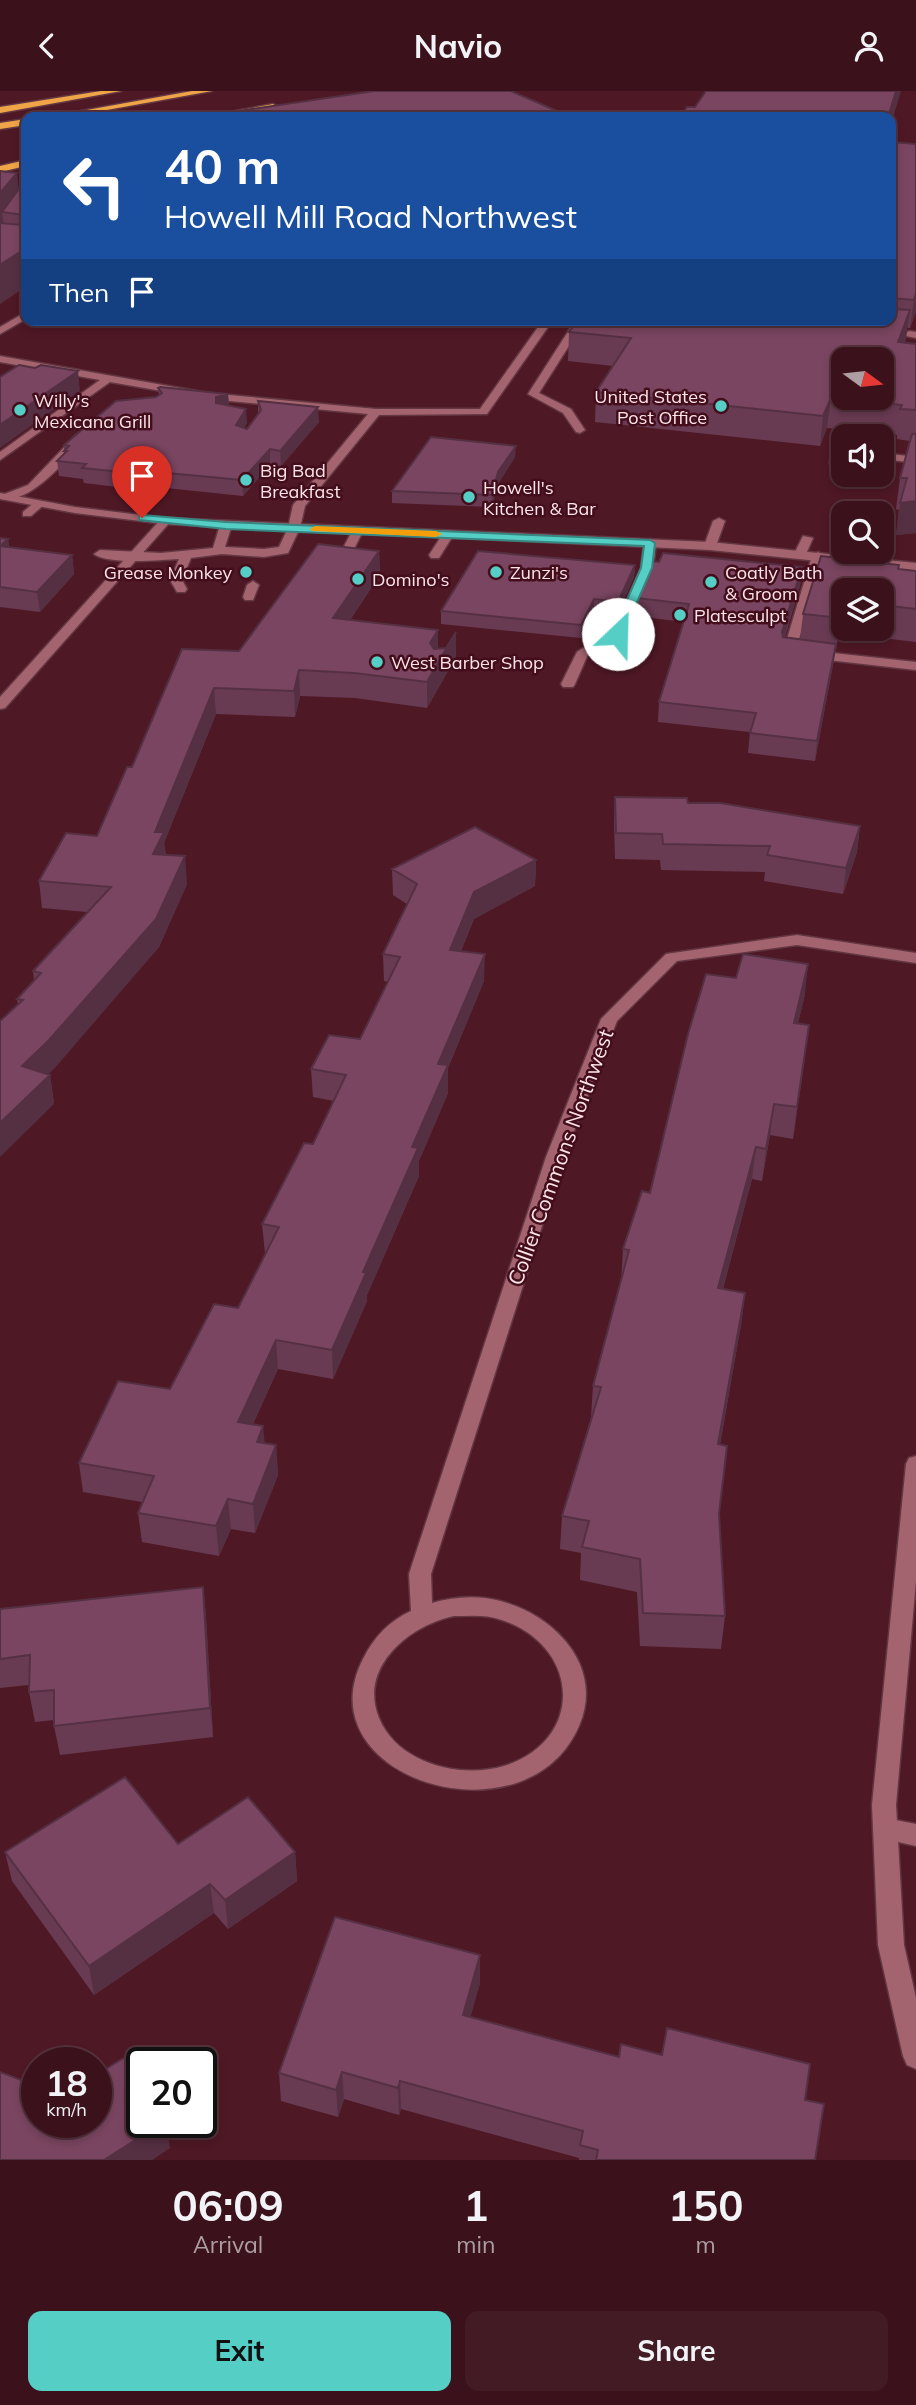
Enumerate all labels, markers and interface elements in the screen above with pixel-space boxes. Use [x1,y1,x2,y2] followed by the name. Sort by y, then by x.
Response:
[414,26,502,66] text: Navio
[28,27,66,65] icon: back
[850,27,888,65] icon: person
[164,135,280,196] text: 40 m
[49,140,140,231] icon: left
[164,196,577,236] text: Howell Mill Road Northwest
[123,273,161,311] icon: arrive
[49,276,109,309] text: Then
[831,347,894,409] north arrow
[831,347,894,641] map controls
[594,385,707,429] place label: United States Post Office
[34,389,151,433] place label: Willy's Mexicana Grill
[713,398,729,414] marker: United States Post Office
[12,402,28,418] marker: Willy's Mexicana Grill
[831,424,894,487] button: sound
[112,446,172,518] pin
[123,457,161,495] icon: arrive
[260,459,340,503] place label: Big Bad Breakfast
[238,472,254,488] marker: Big Bad Breakfast
[483,476,596,520] place label: Howell's Kitchen & Bar
[461,489,477,505] marker: Howell's Kitchen & Bar
[831,501,894,564] button: search
[104,561,232,584] place label: Grease Monkey
[510,561,568,584] place label: Zunzi's
[725,561,823,605] place label: Coatly Bath & Groom
[238,564,254,580] marker: Grease Monkey
[488,564,504,580] marker: Zunzi's
[372,568,450,591] place label: Domino's
[350,571,366,587] marker: Domino's
[703,574,719,590] marker: Coatly Bath & Groom
[831,578,894,641] button: layers
[581,597,655,671] position arrow
[694,604,786,627] place label: Platesculpt
[672,607,688,623] marker: Platesculpt
[391,651,544,674] place label: West Barber Shop
[369,654,385,670] marker: West Barber Shop
[502,1025,618,1289] street label: Collier Commons Northwest
[126,2047,217,2138] speed limit sign: 20
[45,2061,88,2105] text: 18
[46,2098,87,2121] text: km/h
[173,2179,284,2232] text: 06:09
[463,2179,488,2232] text: 1
[668,2179,743,2232] text: 150
[193,2230,263,2259] text: Arrival
[456,2230,495,2259] text: min
[696,2230,716,2259] text: m
[28,2311,451,2391] button: Exit
[465,2311,888,2391] button: Share

